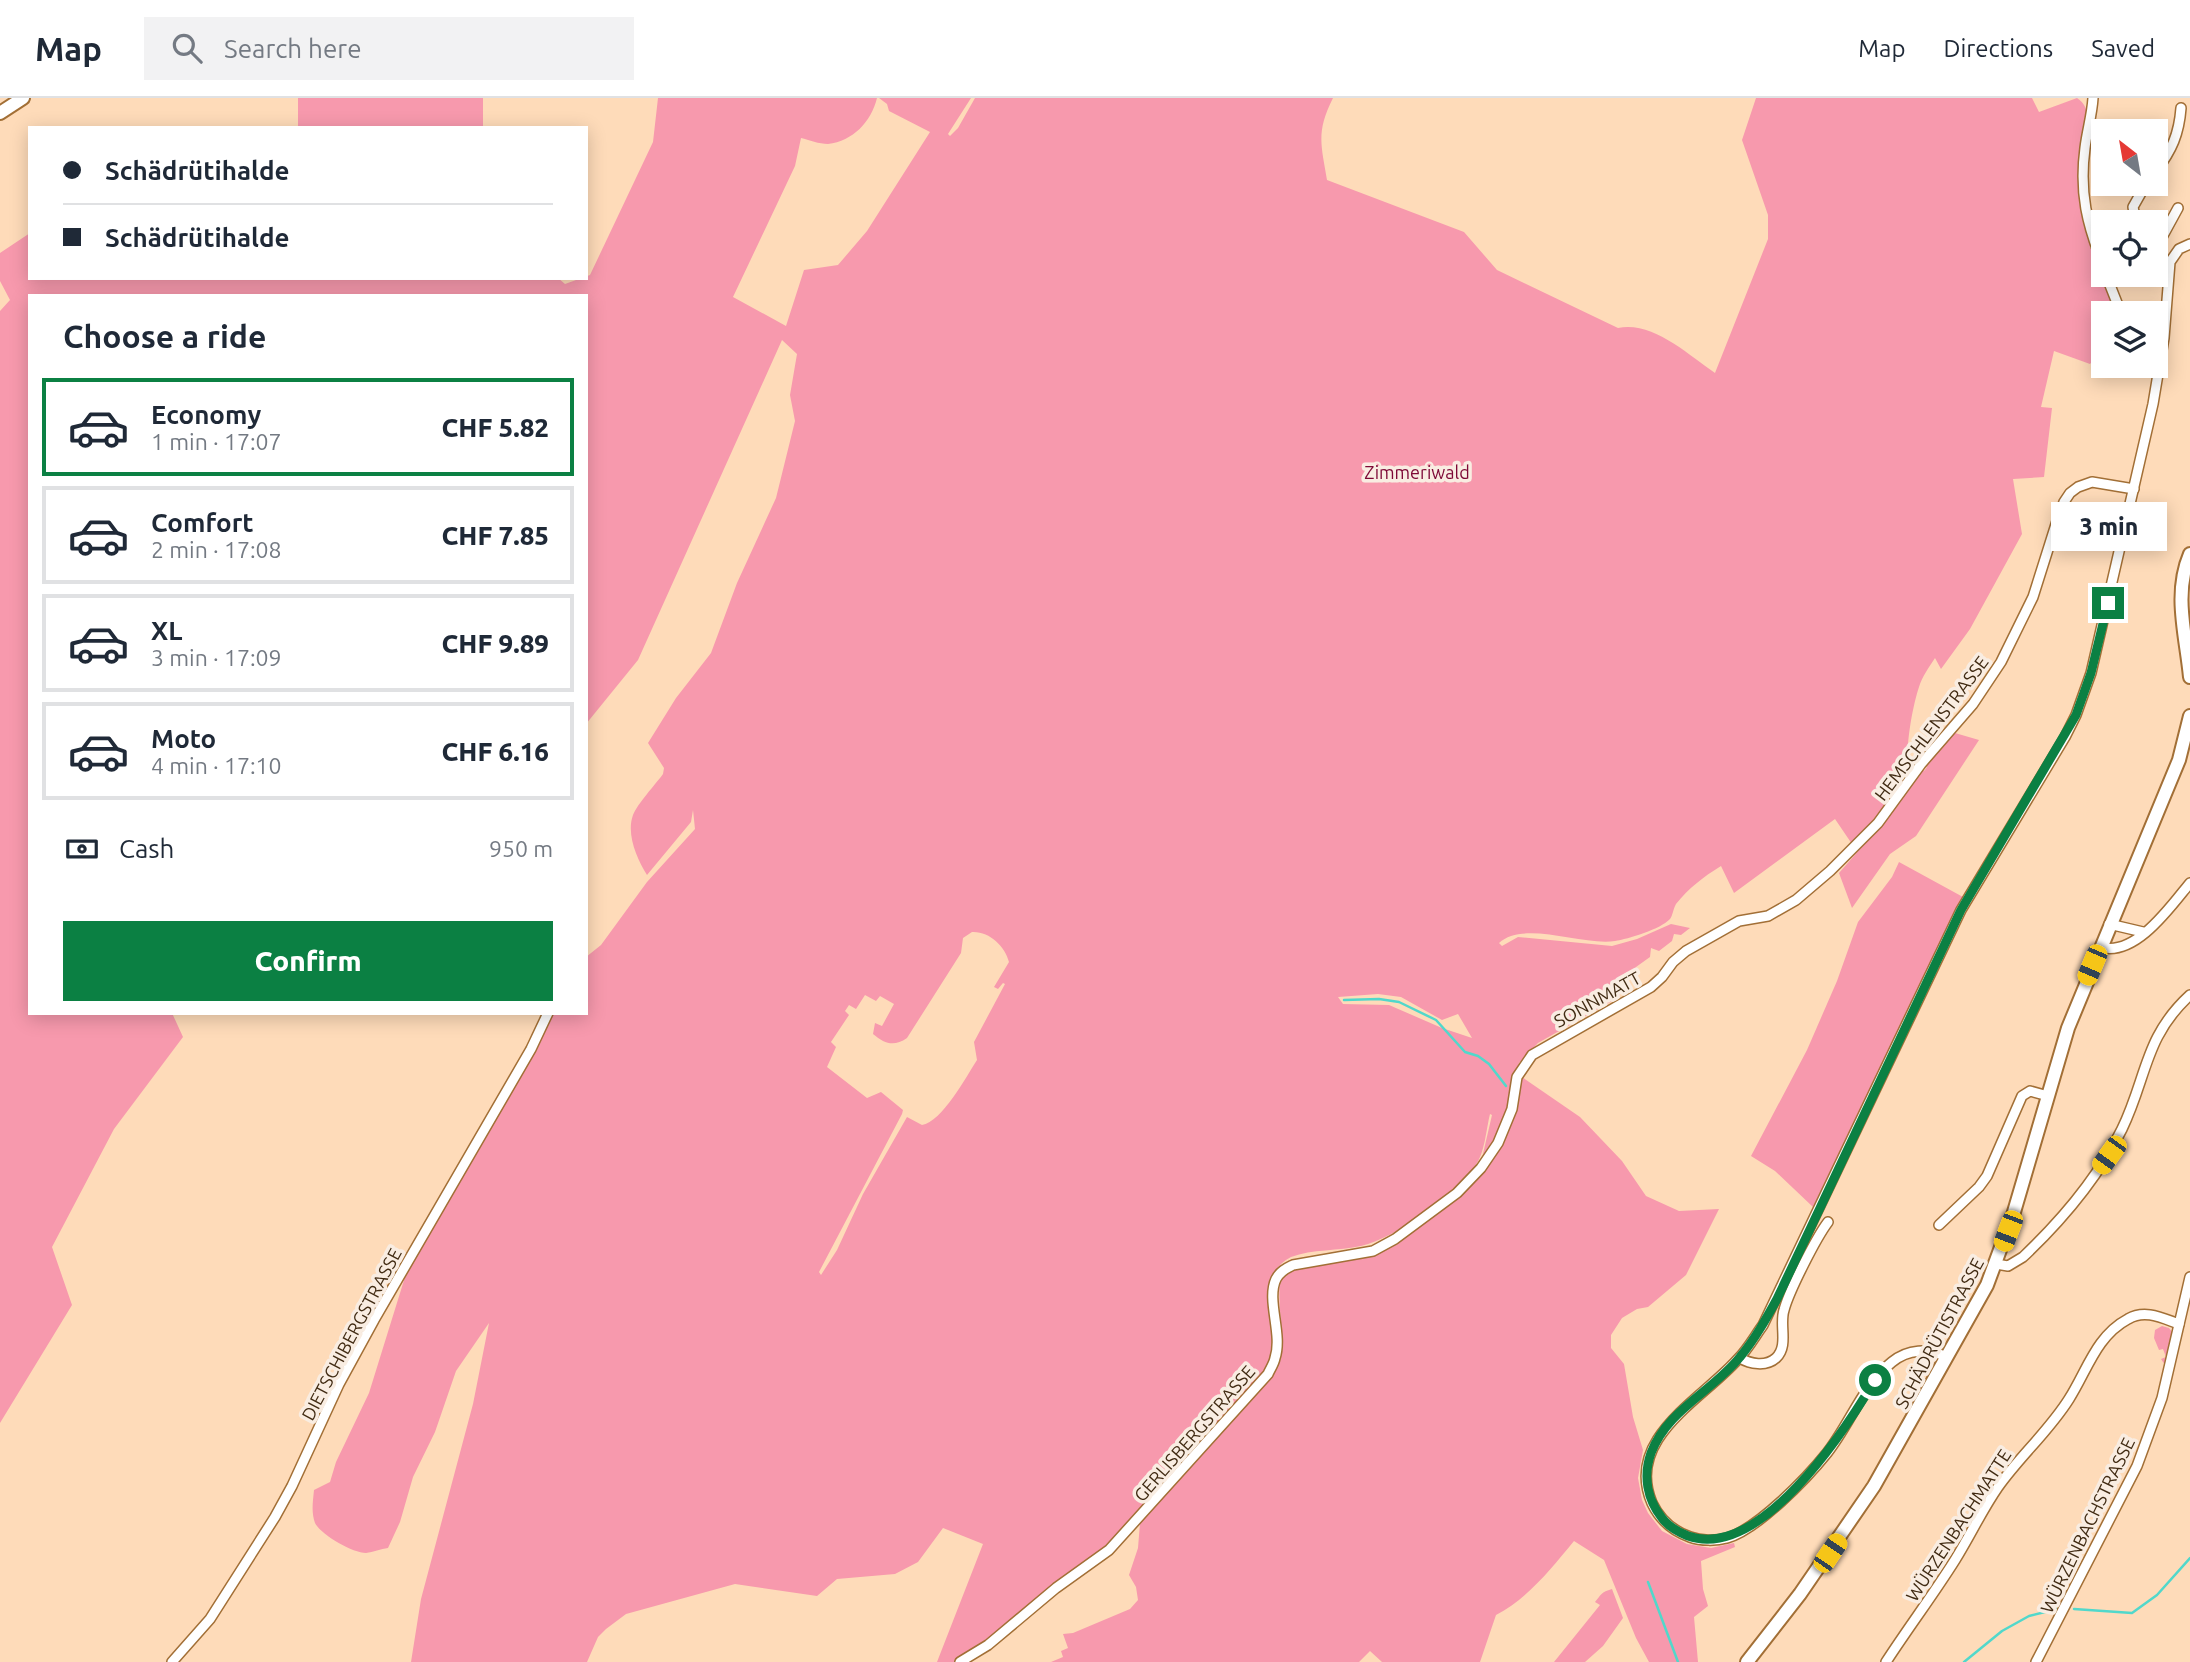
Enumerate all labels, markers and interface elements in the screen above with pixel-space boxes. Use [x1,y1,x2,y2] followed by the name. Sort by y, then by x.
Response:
[144,17,634,80] search box
[168,29,206,67] icon: search
[35,30,102,67] text: Map
[224,34,362,63] text: Search here
[1858,35,1905,62] text: Map
[1943,35,2053,62] text: Directions
[2091,35,2155,62] text: Saved
[2091,119,2168,196] north arrow
[2091,119,2168,378] map controls
[105,156,290,185] text: Schädrütihalde
[2091,210,2168,287] button: locate
[105,223,290,252] text: Schädrütihalde
[2091,301,2168,378] button: layers
[63,318,266,354] text: Choose a ride
[67,396,130,459] icon: car
[151,400,261,429] text: Economy
[442,413,549,442] text: CHF 5.82
[151,429,282,454] text: 1 min · 17:07
[1364,462,1470,482] park label: Zimmeriwald
[2050,502,2166,550] callout: 3 min
[67,504,130,567] icon: car
[151,508,254,537] text: Comfort
[2080,514,2138,539] text: 3 min
[442,521,549,550] text: CHF 7.85
[151,537,282,562] text: 2 min · 17:08
[2092,587,2124,619] route end
[67,612,130,675] icon: car
[151,616,182,645] text: XL
[442,629,549,658] text: CHF 9.89
[151,645,282,670] text: 3 min · 17:09
[1870,652,1992,804] street label: HEMSCHLENSTRASSE
[67,720,130,783] icon: car
[151,724,216,753] text: Moto
[442,737,549,766] text: CHF 6.16
[151,753,282,778] text: 4 min · 17:10
[63,830,101,868] icon: cash
[119,834,174,863] text: Cash
[489,836,553,861] text: 950 m
[63,921,553,1001] button: Confirm
[2075,942,2110,988] car
[1550,967,1644,1031] street label: SONNMATT
[2089,1132,2130,1178] car
[1991,1208,2026,1254] car
[297,1245,405,1423] street label: DIETSCHIBERGSTRASSE
[1891,1254,1987,1412] street label: SCHÄDRÜTISTRASSE
[1130,1361,1258,1505] street label: GERLISBERGSTRASSE
[1859,1364,1891,1396] route start
[2036,1434,2138,1616] street label: WÜRZENBACHSTRASSE
[1901,1445,2015,1605] street label: WÜRZENBACHMATTE
[1810,1530,1851,1576] car

